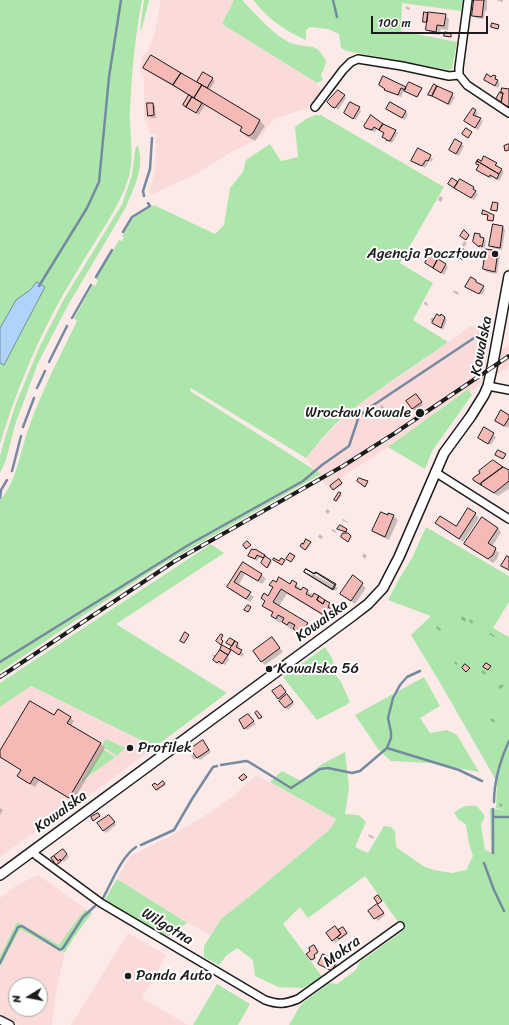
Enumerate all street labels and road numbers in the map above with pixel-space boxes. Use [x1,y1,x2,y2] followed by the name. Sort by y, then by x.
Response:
[467,315,497,377] street label: Kowalska
[292,596,352,646] street label: Kowalska
[31,787,91,837] street label: Kowalska
[138,905,196,949] street label: Wilgotna
[320,933,364,971] street label: Mokra

